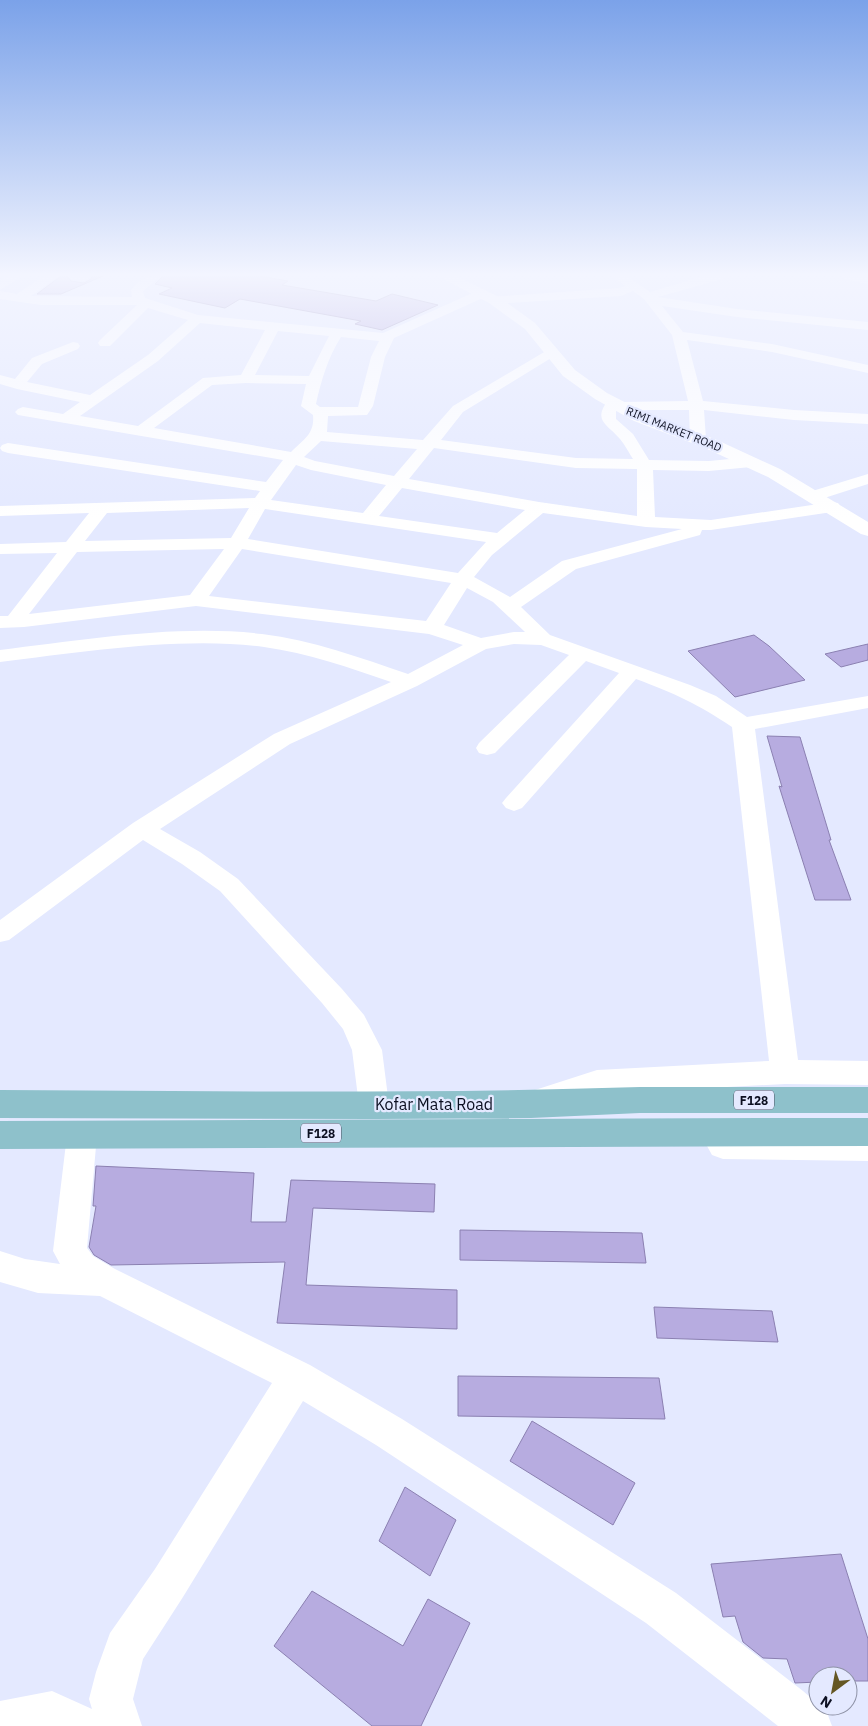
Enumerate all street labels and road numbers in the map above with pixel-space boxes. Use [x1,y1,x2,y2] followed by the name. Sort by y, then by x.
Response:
[624,403,724,455] street label: RIMI MARKET ROAD
[734,1090,774,1110] road number: F128
[375,1094,493,1114] street label: Kofar Mata Road
[301,1124,341,1142] road number: F128

